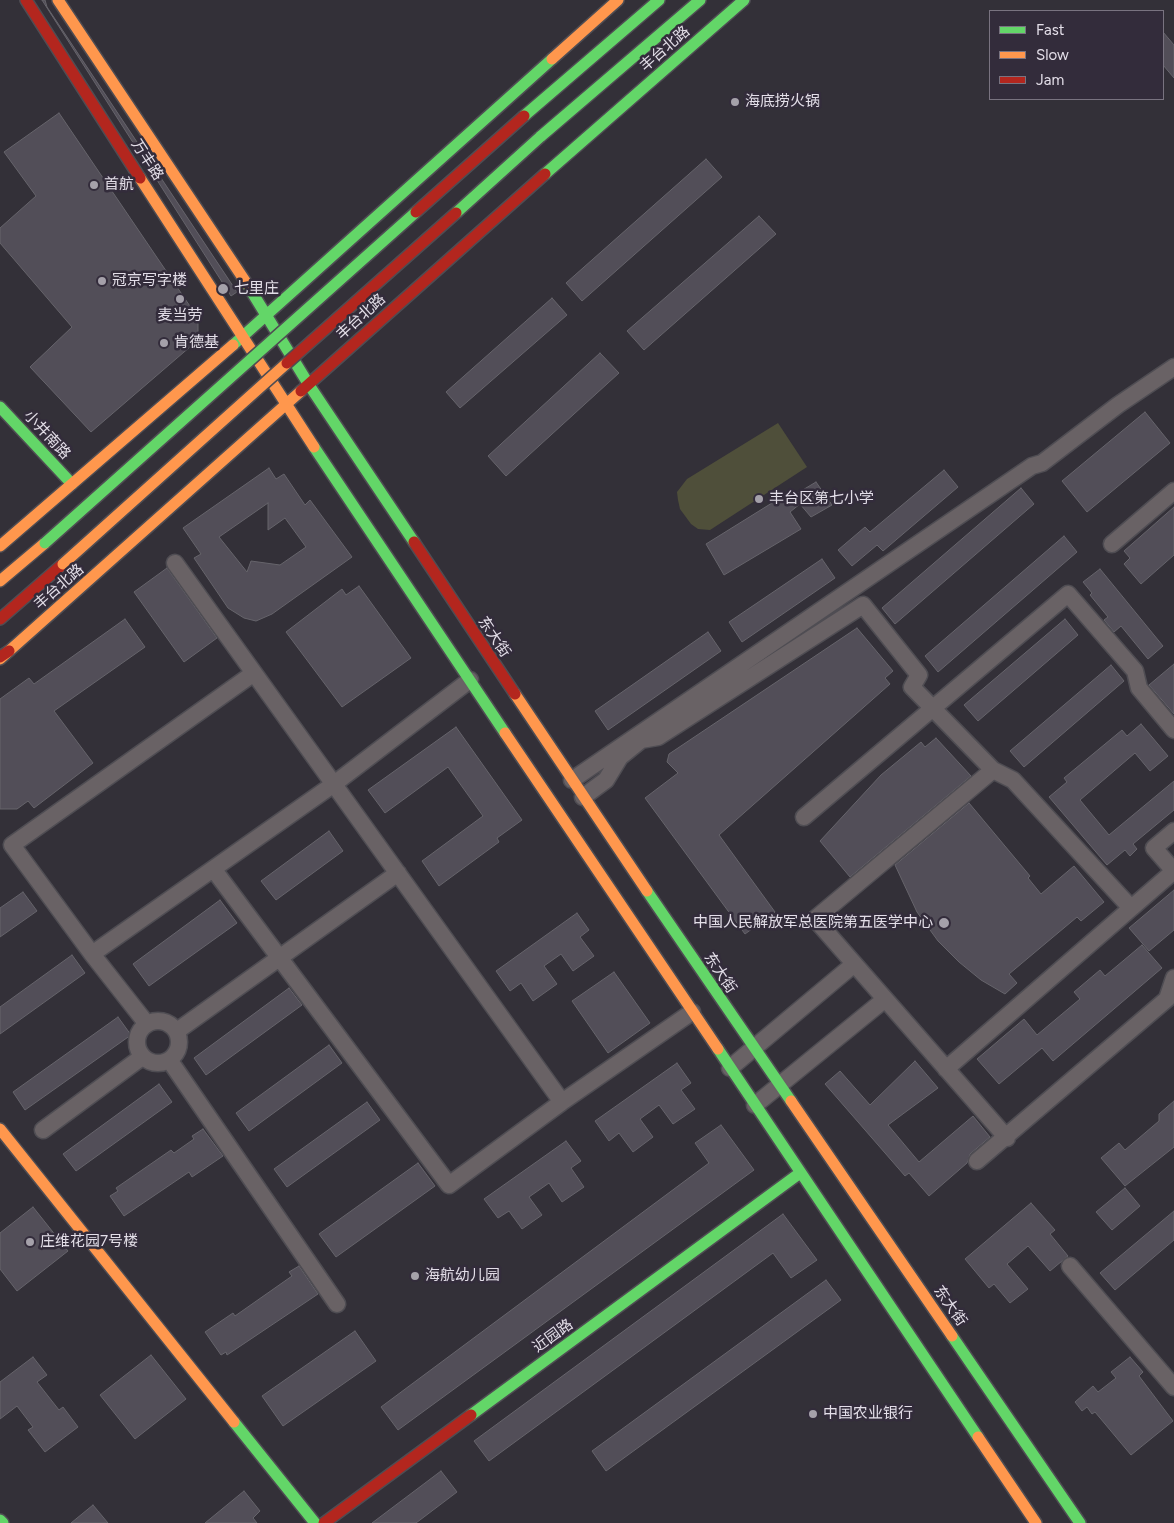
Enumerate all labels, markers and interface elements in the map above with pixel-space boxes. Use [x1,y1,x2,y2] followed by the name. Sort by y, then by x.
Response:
[989,10,1164,100] legend
[1036,21,1064,39] text: Fast
[636,23,694,75] street label: 丰台北路
[1036,46,1069,64] text: Slow
[1036,71,1064,89] text: Jam
[745,93,820,111] place label: 海底捞火锅
[729,96,741,108] marker: 海底捞火锅
[127,136,167,184] street label: 万丰路
[104,176,134,194] place label: 首航
[88,179,100,191] marker: 首航
[112,272,187,290] place label: 冠京写字楼
[96,275,108,287] marker: 冠京写字楼
[234,280,279,298] place label: 七里庄
[216,282,230,296] marker: 七里庄
[333,290,389,344] street label: 丰台北路
[174,293,186,305] marker: 麦当劳
[158,307,202,325] place label: 麦当劳
[174,334,219,352] place label: 肯德基
[158,337,170,349] marker: 肯德基
[20,407,74,463] street label: 小井南路
[769,490,874,508] place label: 丰台区第七小学
[753,493,765,505] marker: 丰台区第七小学
[30,561,88,613] street label: 丰台北路
[474,613,514,661] street label: 东大街
[693,914,933,932] place label: 中国人民解放军总医院第五医学中心
[937,916,951,930] marker: 中国人民解放军总医院第五医学中心
[700,949,740,997] street label: 东大街
[40,1233,138,1251] place label: 庄维花园7号楼
[24,1236,36,1248] marker: 庄维花园7号楼
[425,1267,500,1285] place label: 海航幼儿园
[409,1270,421,1282] marker: 海航幼儿园
[930,1282,970,1330] street label: 东大街
[530,1315,576,1357] street label: 近园路
[823,1405,913,1423] place label: 中国农业银行
[807,1408,819,1420] marker: 中国农业银行

